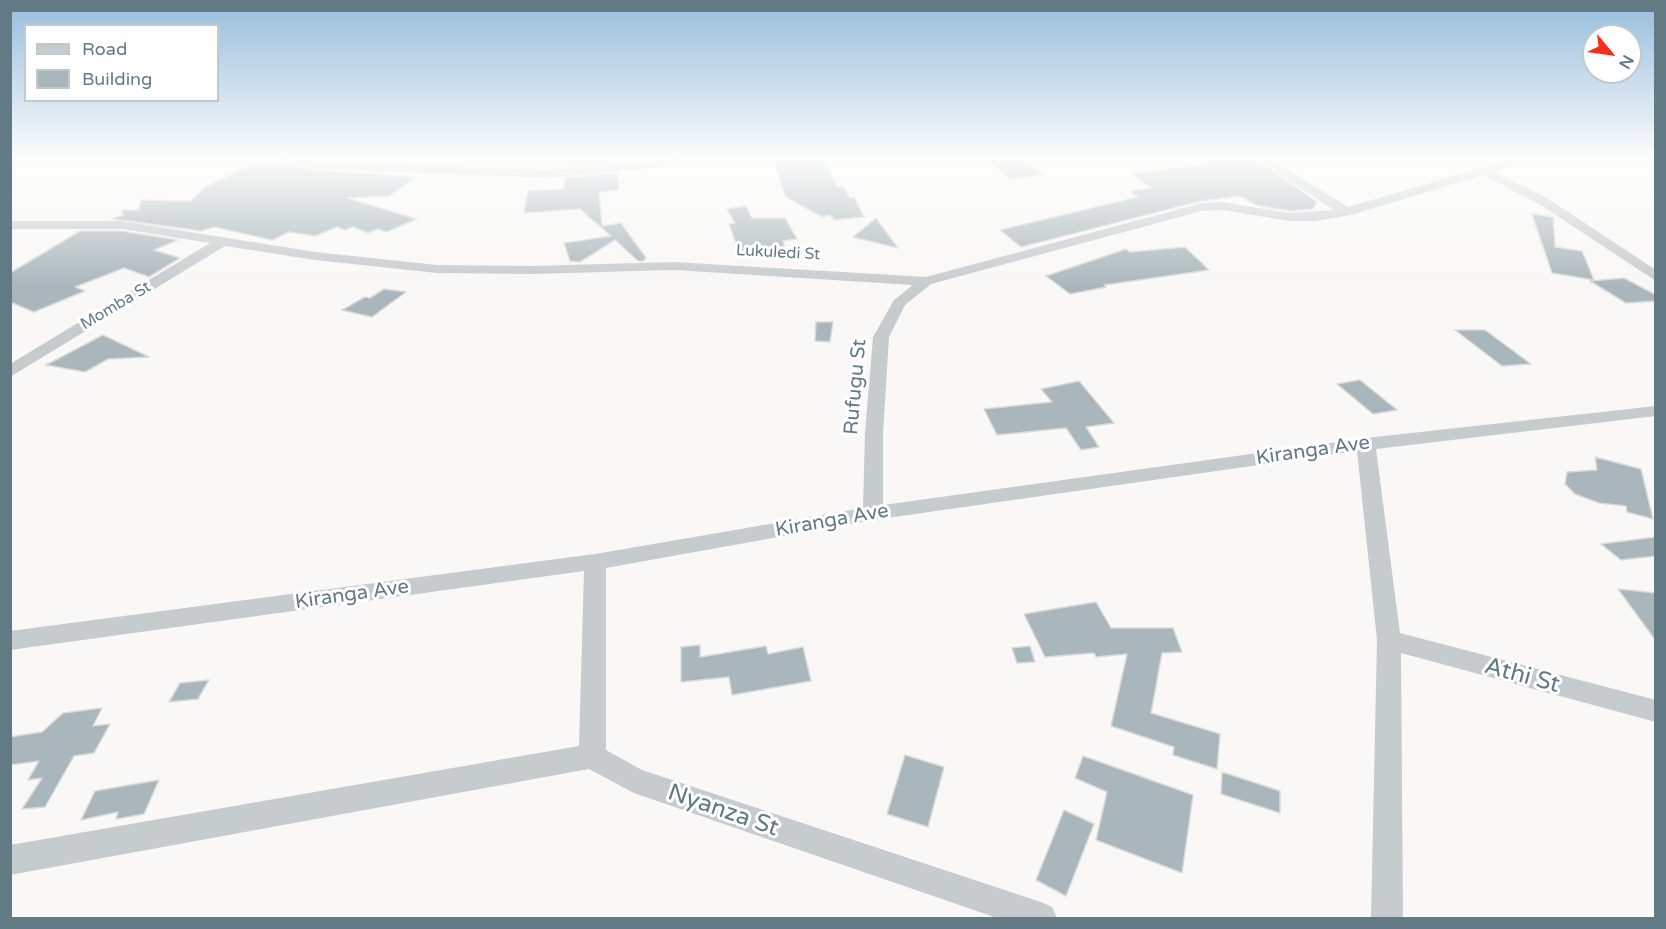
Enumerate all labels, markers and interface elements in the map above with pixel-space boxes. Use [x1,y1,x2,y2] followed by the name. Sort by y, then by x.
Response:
[24,24,219,102] legend
[1582,24,1642,84] north arrow
[82,38,127,60] text: Road
[1614,51,1638,72] text: N
[82,68,152,90] text: Building
[735,241,821,265] street label: Lukuledi St
[77,278,155,334] street label: Momba St
[840,338,872,436] street label: Rufugu St
[1255,431,1371,471] street label: Kiranga Ave
[774,499,890,543] street label: Kiranga Ave
[294,575,410,615] street label: Kiranga Ave
[1481,652,1563,700] street label: Athi St
[664,779,782,843] street label: Nyanza St

